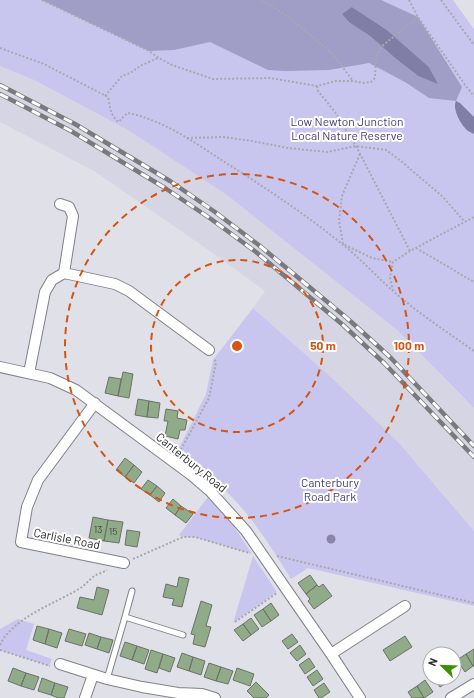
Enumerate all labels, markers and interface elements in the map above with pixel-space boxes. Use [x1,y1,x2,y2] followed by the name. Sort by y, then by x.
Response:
[290,114,404,142] park label: Low Newton Junction Local Nature Reserve
[310,338,336,352] text: 50 m
[394,338,424,352] text: 100 m
[230,339,244,353] centre of rings
[154,429,230,495] street label: Canterbury Road
[301,475,359,503] park label: Canterbury Road Park
[94,523,102,535] house number: 13
[33,525,101,551] street label: Carlisle Road
[109,525,117,537] house number: 15
[422,646,462,686] north arrow
[425,656,440,668] text: N

